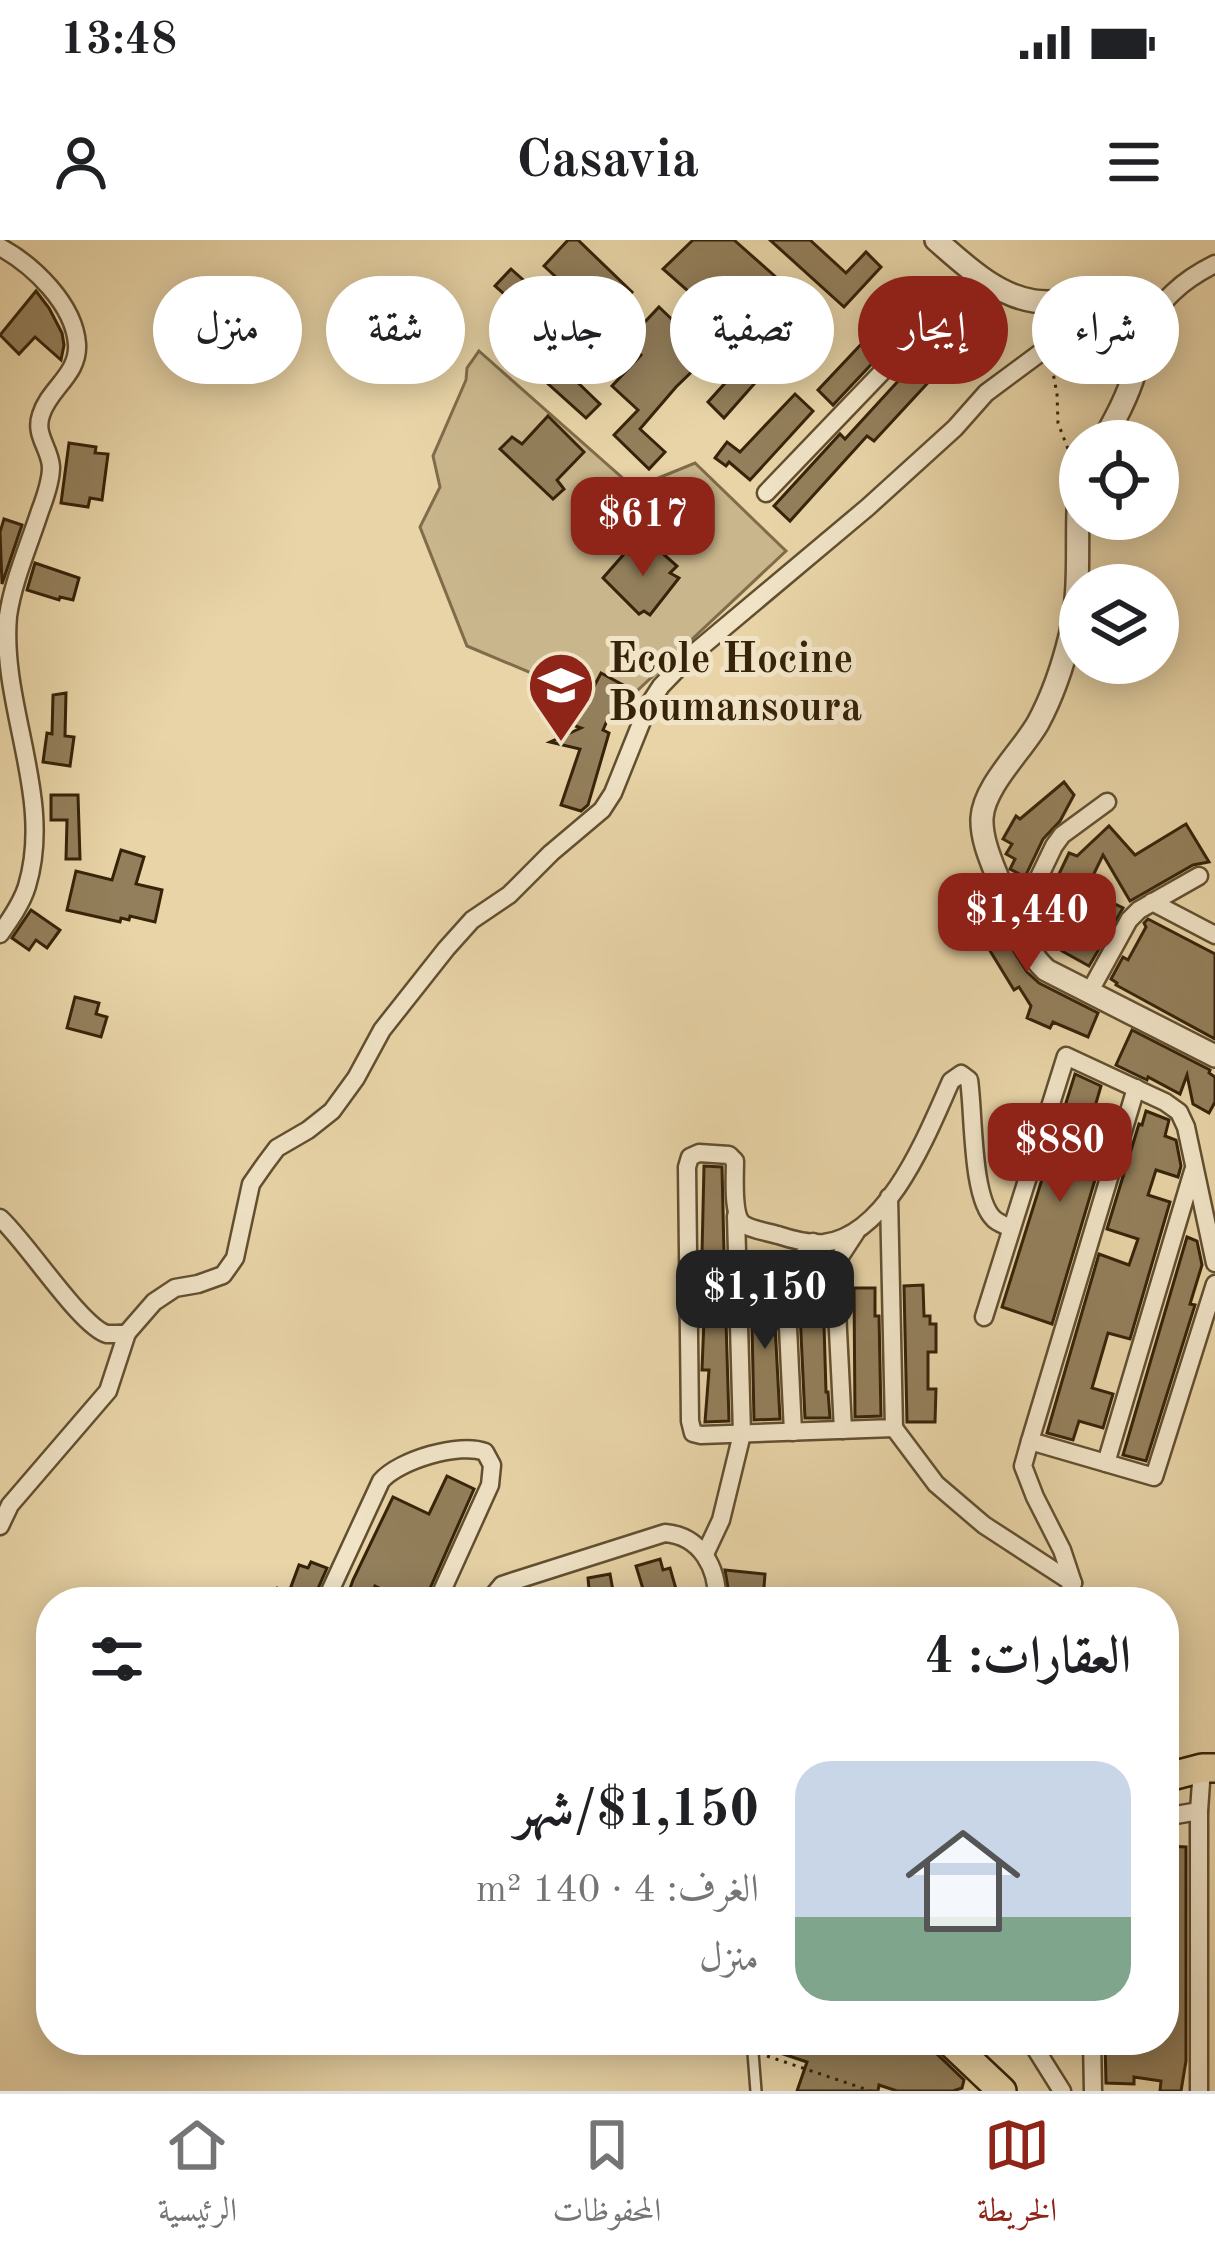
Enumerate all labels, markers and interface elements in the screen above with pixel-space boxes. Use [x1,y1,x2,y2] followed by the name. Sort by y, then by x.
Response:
[60,19,177,64] text: 13:48
[48,129,114,195] icon: person
[1101,129,1167,195] icon: menu
[516,135,699,189] text: Casavia
[153,276,302,384] chip: منزل
[326,276,465,384] chip: شقة
[489,276,646,384] chip: جديد
[670,276,834,384] chip: تصفية
[858,276,1008,384] chip: إيجار
[1032,276,1179,384] chip: شراء
[1059,420,1179,684] map controls
[1059,420,1179,540] button: locate
[572,477,714,579] pin: $617
[598,496,688,535] text: $617
[1059,564,1179,684] button: layers
[608,640,862,730] place label: Ecole Hocine Boumansoura
[526,650,596,744] school or university icon: Ecole Hocine Boumansoura
[929,873,1125,975] pin: $1,440
[965,892,1089,931] text: $1,440
[989,1103,1131,1205] pin: $880
[1015,1122,1105,1161] text: $880
[667,1250,863,1352] pin: $1,150
[703,1269,827,1308] text: $1,150
[84,1626,150,1692] icon: filters
[925,1633,1131,1684] text: العقارات: 4
[515,1786,759,1837] text: $1,150/شهر
[891,1809,1035,1953] icon: home
[476,1871,759,1910] text: الغرف: 4 · 140 m²
[699,1940,759,1979] text: منزل
[158,2112,237,2242] tab: الرئيسية
[553,2112,661,2242] tab: المحفوظات
[977,2112,1057,2242] tab: الخريطة

